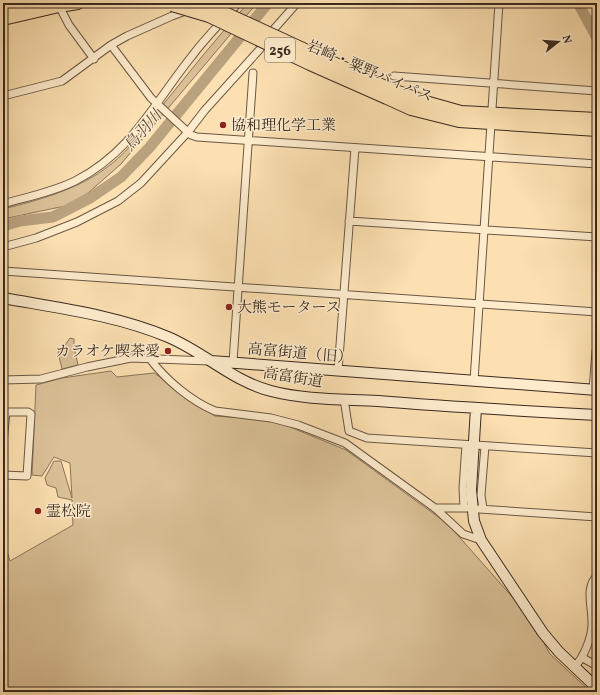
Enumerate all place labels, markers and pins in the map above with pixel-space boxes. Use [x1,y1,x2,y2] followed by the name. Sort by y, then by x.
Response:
[231,116,336,137] place label: 協和理化学工業
[218,120,228,130] marker: 協和理化学工業
[237,298,341,319] place label: 大熊モータース
[224,302,234,312] marker: 大熊モータース
[55,342,160,363] place label: カラオケ喫茶愛
[163,346,173,356] marker: カラオケ喫茶愛
[46,502,91,523] place label: 霊松院
[33,506,43,516] marker: 霊松院

